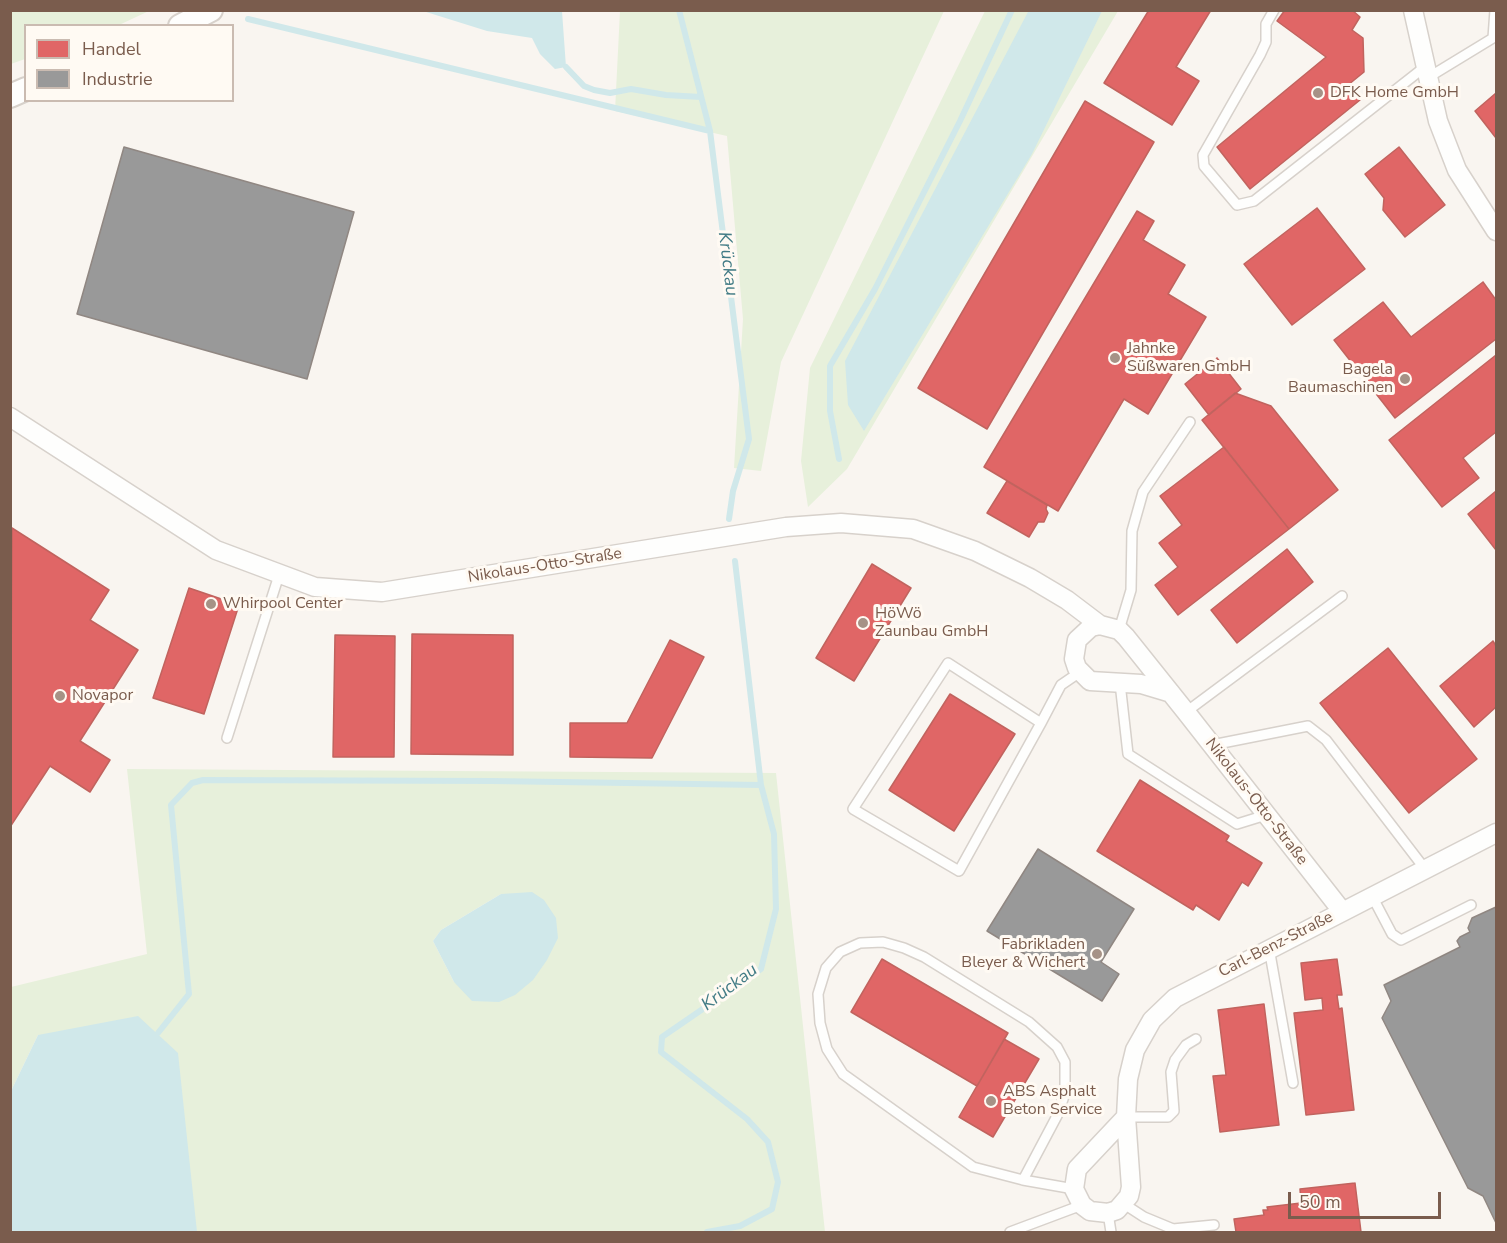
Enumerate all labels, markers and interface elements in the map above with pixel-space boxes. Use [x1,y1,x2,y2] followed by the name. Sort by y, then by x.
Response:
[24,24,234,102] legend
[82,37,141,61] text: Handel
[82,67,153,91] text: Industrie
[1330,83,1459,103] place label: DFK Home GmbH
[1311,86,1325,100] marker: DFK Home GmbH
[712,231,742,297] water label: Krückau
[1127,339,1251,377] place label: Jahnke Süßwaren GmbH
[1108,351,1122,365] marker: Jahnke Süßwaren GmbH
[1288,360,1393,398] place label: Bagela Baumaschinen
[1398,372,1412,386] marker: Bagela Baumaschinen
[467,544,623,588] street label: Nikolaus-Otto-Straße
[223,594,343,614] place label: Whirpool Center
[204,597,218,611] marker: Whirpool Center
[875,604,989,642] place label: HöWö Zaunbau GmbH
[856,616,870,630] marker: HöWö Zaunbau GmbH
[72,686,133,706] place label: Novapor
[53,689,67,703] marker: Novapor
[1201,735,1311,869] street label: Nikolaus-Otto-Straße
[1216,908,1336,982] street label: Carl-Benz-Straße
[961,935,1085,973] place label: Fabrikladen Bleyer & Wichert
[1090,947,1104,961] marker: Fabrikladen Bleyer & Wichert
[698,960,762,1016] water label: Krückau
[1003,1082,1102,1120] place label: ABS Asphalt Beton Service
[984,1094,998,1108] marker: ABS Asphalt Beton Service
[1291,1180,1444,1218] scale bar
[1299,1190,1341,1214] text: 50 m

